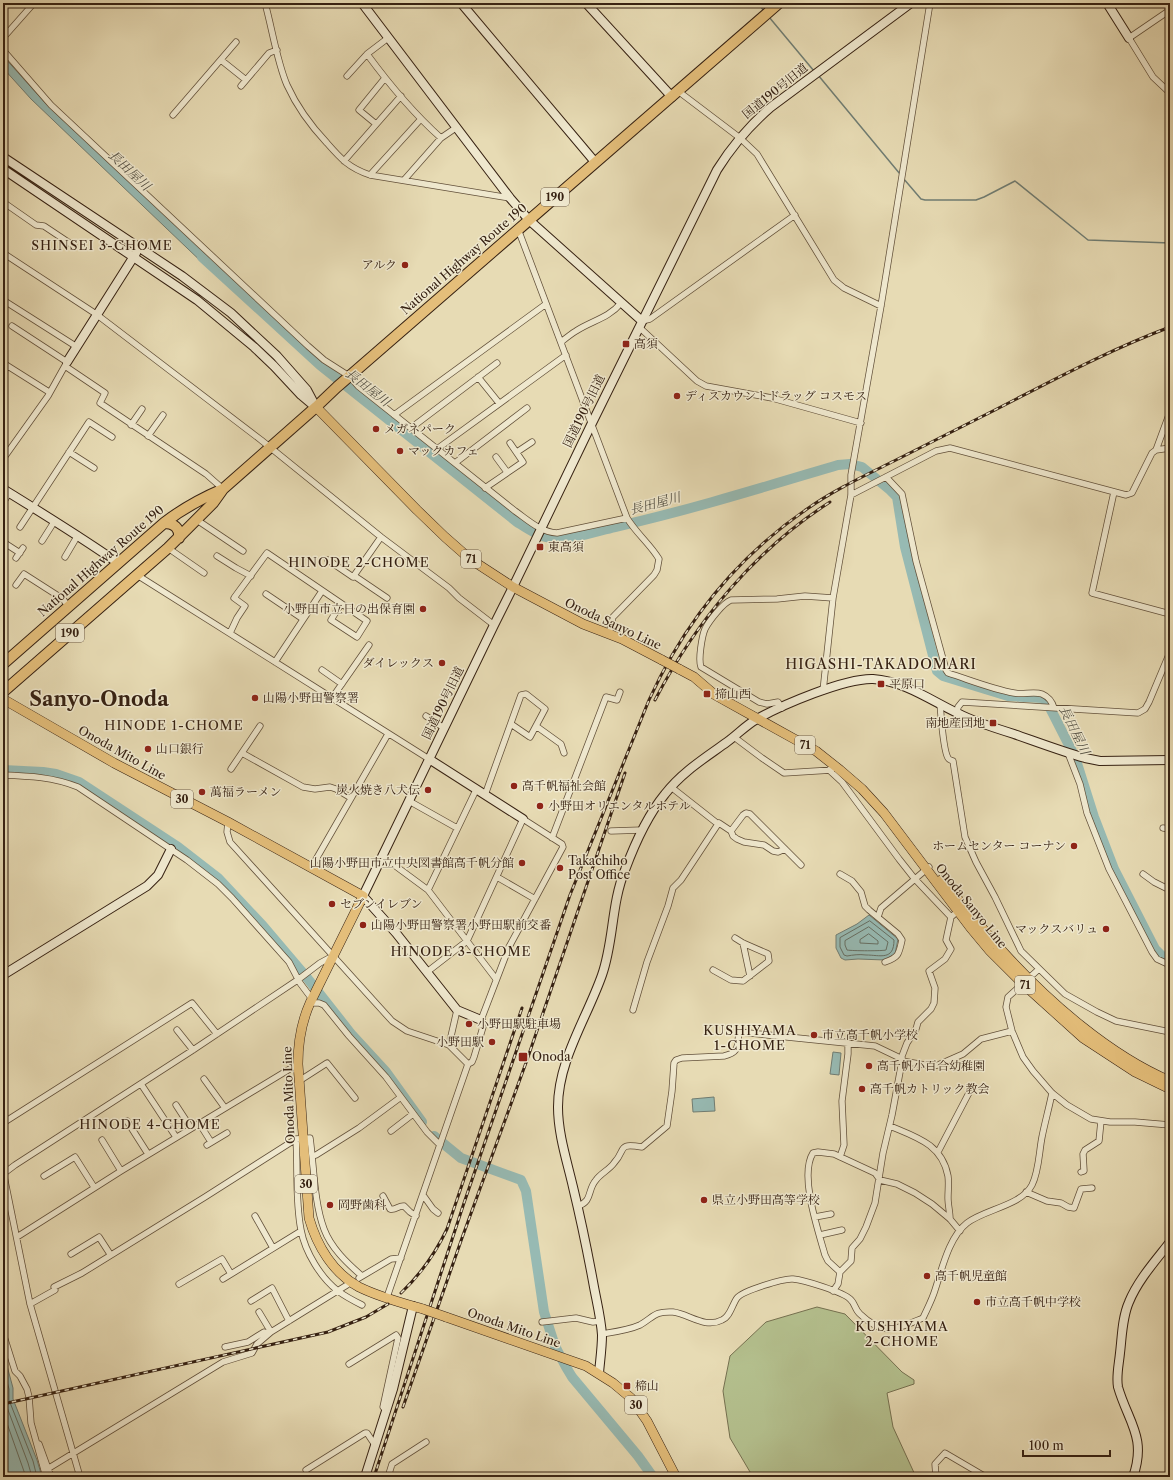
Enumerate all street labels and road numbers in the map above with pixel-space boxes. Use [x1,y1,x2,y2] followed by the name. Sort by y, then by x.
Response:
[739,60,810,122] street label: 国道190号旧道
[541,188,569,206] road number: 190
[398,200,530,317] street label: National Highway Route 190
[559,372,608,450] street label: 国道190号旧道
[35,502,167,619] street label: National Highway Route 190
[461,550,481,568] road number: 71
[563,595,664,653] street label: Onoda Sanyo Line
[56,624,84,642] road number: 190
[418,664,467,742] street label: 国道190号旧道
[76,722,169,783] street label: Onoda Mito Line
[795,736,815,754] road number: 71
[171,790,193,808] road number: 30
[933,860,1010,951] street label: Onoda Sanyo Line
[1015,976,1035,994] road number: 71
[279,1046,298,1144] street label: Onoda Mito Line
[295,1175,317,1193] road number: 30
[465,1305,563,1351] street label: Onoda Mito Line
[625,1396,647,1414] road number: 30

